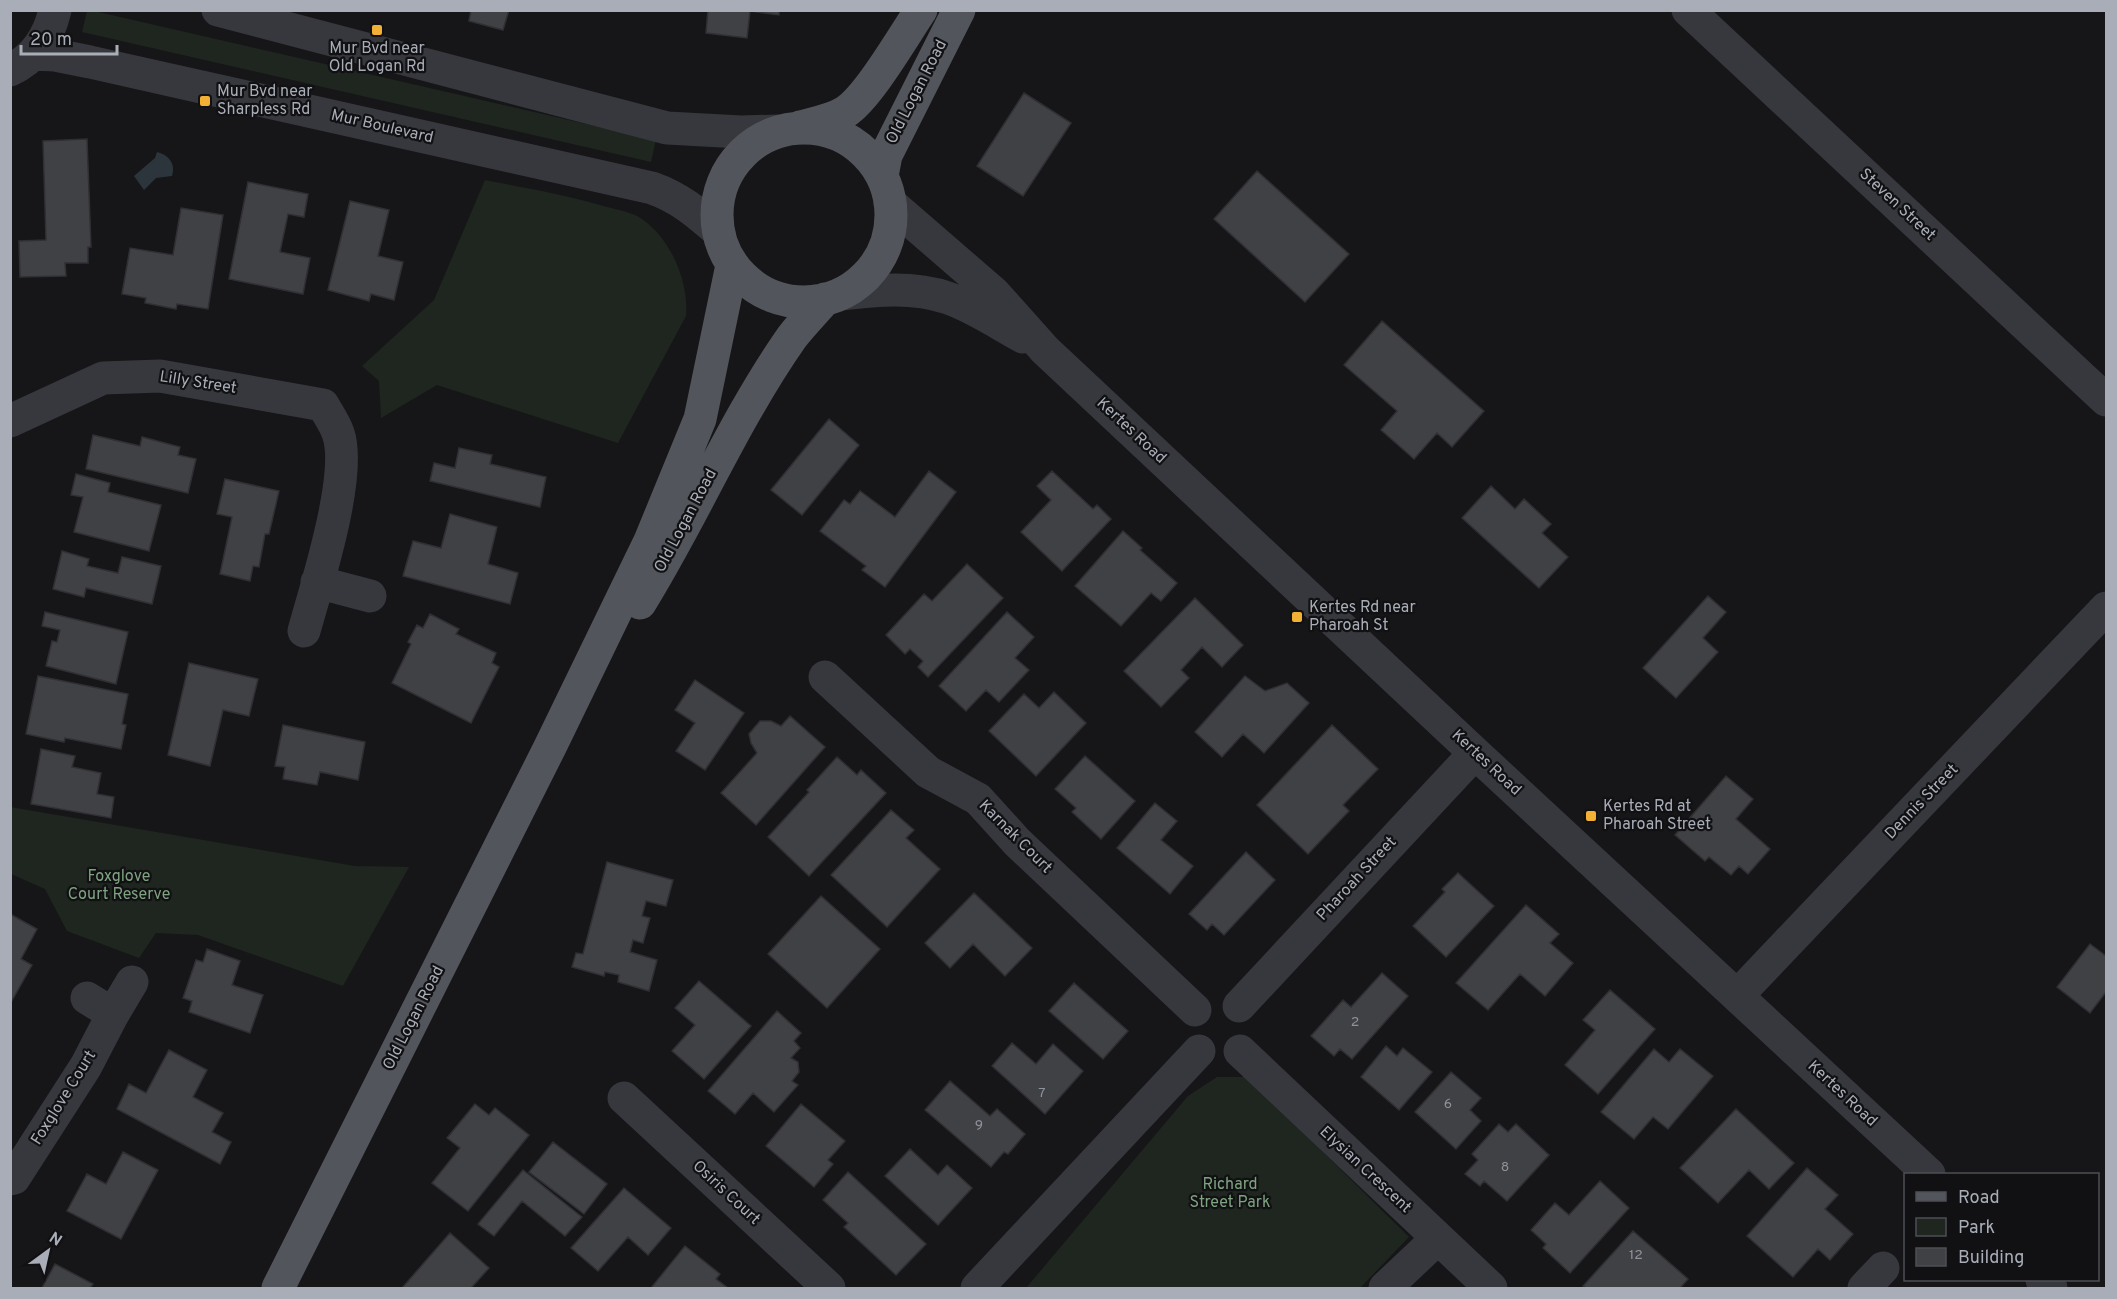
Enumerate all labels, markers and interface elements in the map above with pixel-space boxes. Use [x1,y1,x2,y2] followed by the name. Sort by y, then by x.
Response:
[21,18,117,56] scale bar
[370,23,384,37] marker: Mur Bvd near Old Logan Rd
[30,29,72,52] text: 20 m
[882,37,952,147] street label: Old Logan Road
[329,39,425,77] place label: Mur Bvd near Old Logan Rd
[217,82,313,120] place label: Mur Bvd near Sharpless Rd
[198,94,212,108] marker: Mur Bvd near Sharpless Rd
[329,106,435,148] street label: Mur Boulevard
[1855,165,1939,245] street label: Steven Street
[158,367,238,399] street label: Lilly Street
[1092,394,1170,468] street label: Kertes Road
[650,466,722,576] street label: Old Logan Road
[1309,598,1416,636] place label: Kertes Rd near Pharoah St
[1290,610,1304,624] marker: Kertes Rd near Pharoah St
[1447,726,1525,800] street label: Kertes Road
[1881,760,1963,844] street label: Dennis Street
[974,796,1056,878] street label: Karnak Court
[1603,797,1711,835] place label: Kertes Rd at Pharoah Street
[1584,809,1598,823] marker: Kertes Rd at Pharoah Street
[1313,833,1401,925] street label: Pharoah Street
[68,867,170,905] park label: Foxglove Court Reserve
[379,963,449,1073] street label: Old Logan Road
[1351,1014,1359,1031] house number: 2
[27,1047,101,1149] street label: Foxglove Court
[1803,1057,1881,1131] street label: Kertes Road
[1038,1085,1046,1102] house number: 7
[1444,1096,1452,1113] house number: 6
[975,1117,983,1134] house number: 9
[1315,1122,1415,1218] street label: Elysian Crescent
[688,1157,764,1229] street label: Osiris Court
[1501,1159,1509,1176] house number: 8
[1904,1173,2099,1281] legend
[1190,1175,1270,1213] park label: Richard Street Park
[1958,1187,2000,1210] text: Road
[1958,1217,1995,1240] text: Park
[18,1221,78,1281] north arrow
[45,1229,65,1252] text: N
[1629,1247,1643,1264] house number: 12
[1958,1247,2024,1270] text: Building

